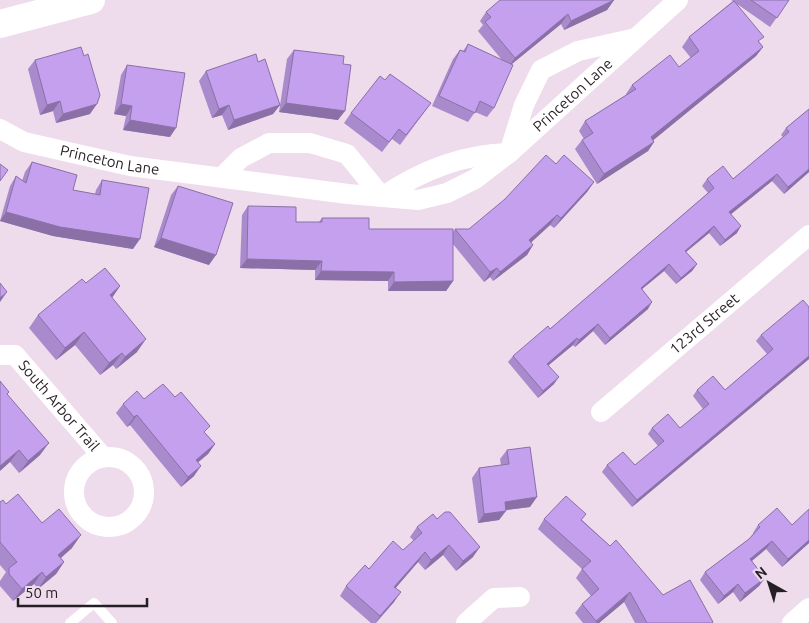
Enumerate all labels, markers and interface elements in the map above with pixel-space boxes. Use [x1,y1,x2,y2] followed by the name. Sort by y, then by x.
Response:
[529,55,616,135] street label: Princeton Lane
[59,141,160,178] street label: Princeton Lane
[666,289,742,358] street label: 123rd Street
[15,357,103,454] street label: South Arbor Trail
[744,558,794,608] north arrow
[752,563,770,582] text: N
[18,576,146,608] scale bar
[25,584,58,601] text: 50 m

